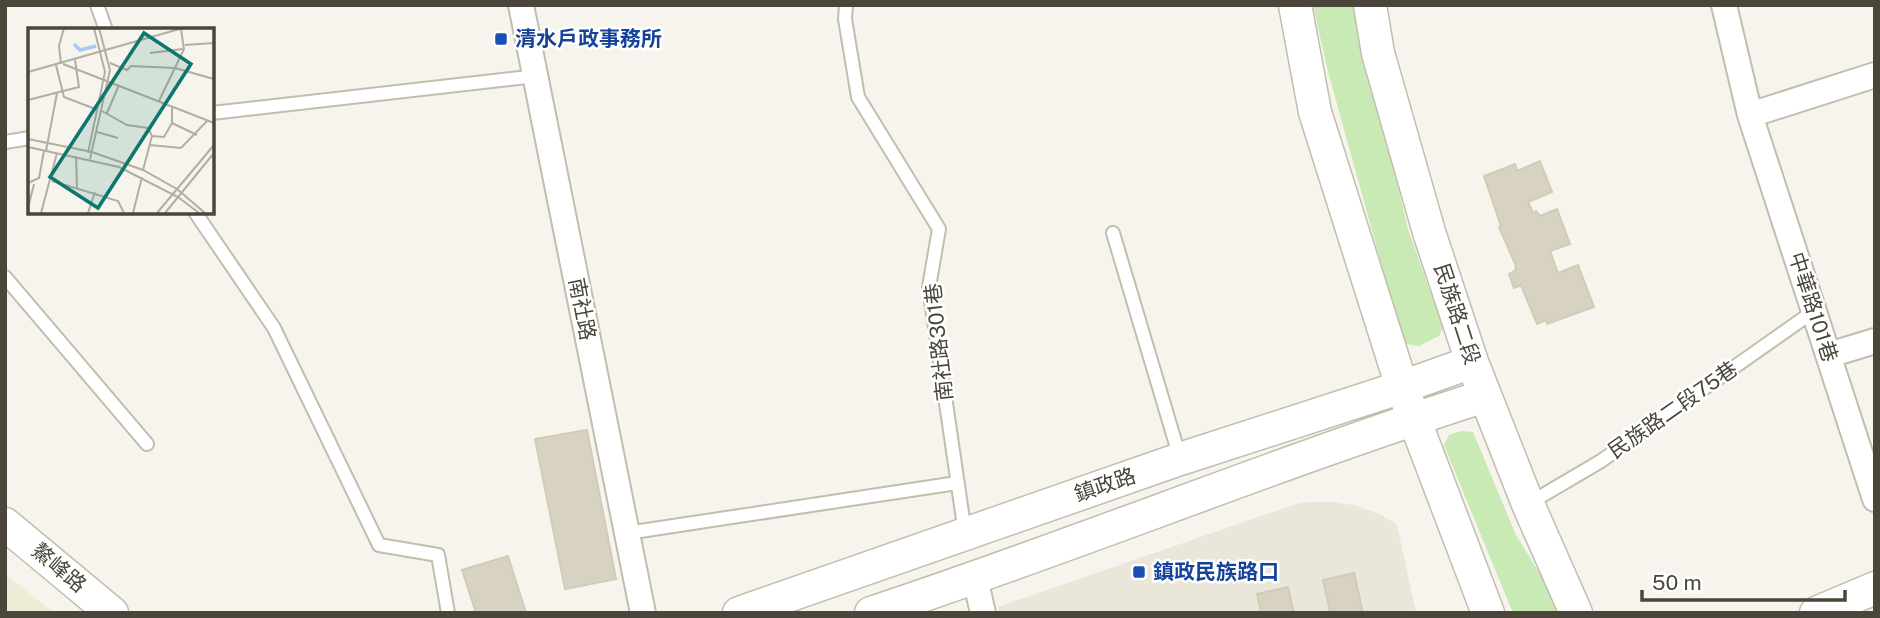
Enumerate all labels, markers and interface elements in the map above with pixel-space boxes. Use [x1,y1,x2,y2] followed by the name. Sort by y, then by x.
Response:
[515,26,662,51] place label: 清水戶政事務所
[28,28,214,214] inset map
[493,31,509,47] marker: 清水戶政事務所
[1784,249,1843,365] street label: 中華路101巷
[1429,260,1486,368] street label: 民族路二段
[564,276,601,342] street label: 南社路
[920,282,957,402] street label: 南社路301巷
[1603,356,1742,463] street label: 民族路二段75巷
[1071,462,1139,507] street label: 鎮政路
[27,538,91,597] street label: 鰲峰路
[1642,558,1845,602] scale bar
[1153,559,1279,584] place label: 鎮政民族路口
[1131,564,1147,580] marker: 鎮政民族路口
[1652,570,1702,595] text: 50 m

